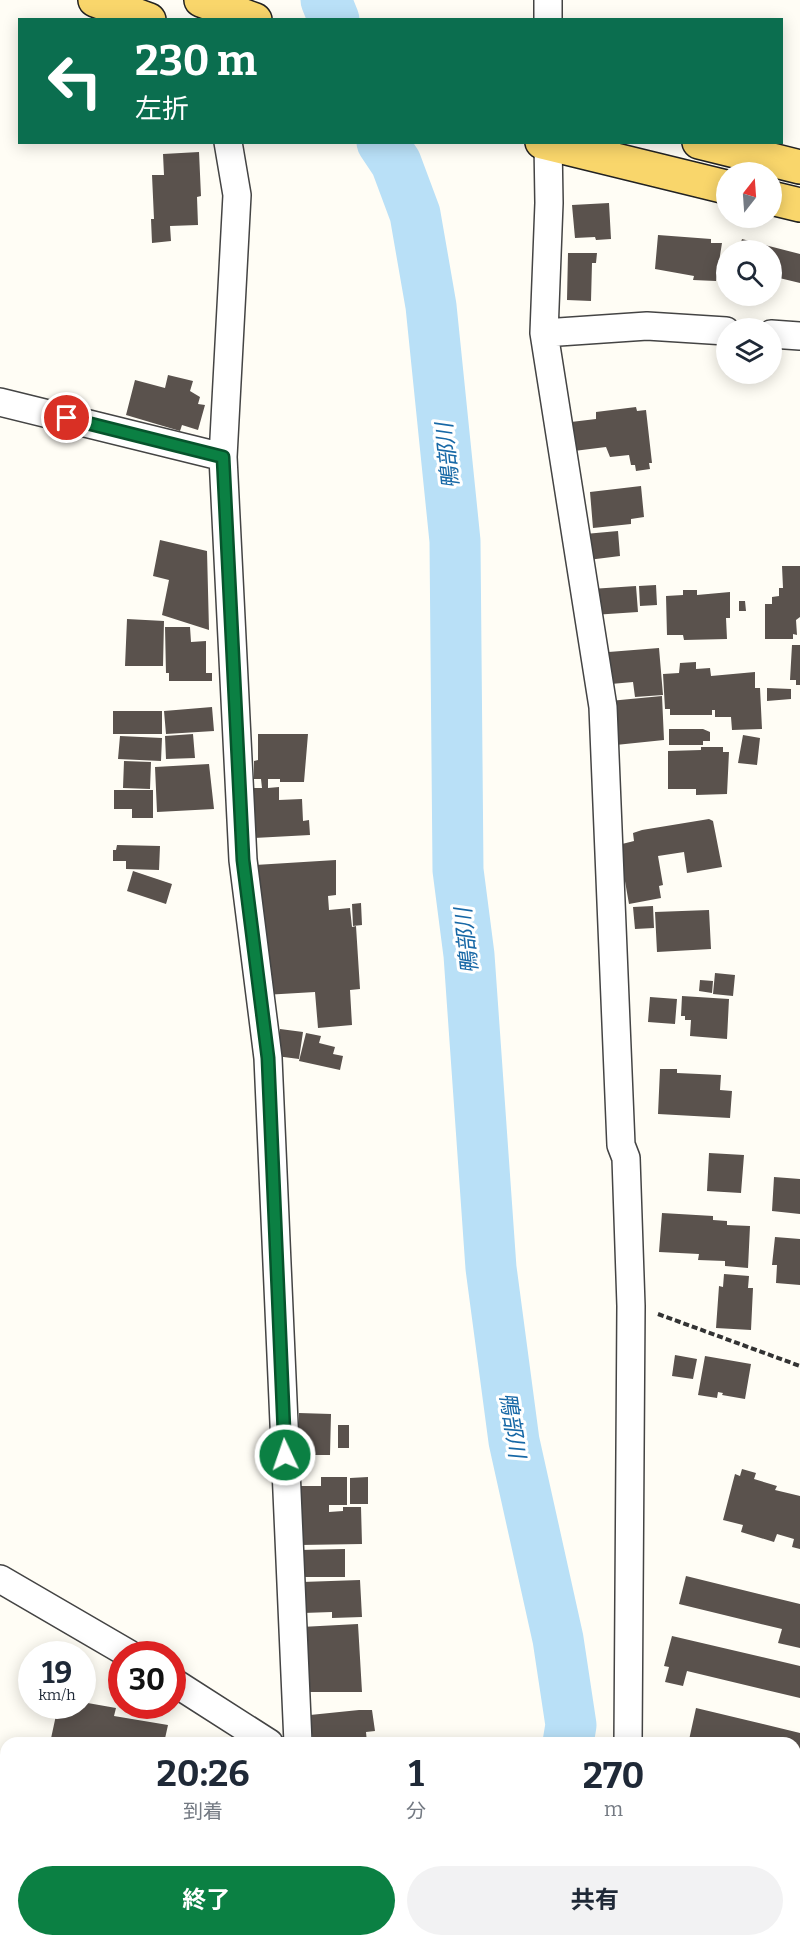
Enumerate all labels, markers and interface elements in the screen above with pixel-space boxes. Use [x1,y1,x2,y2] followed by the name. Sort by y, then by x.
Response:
[135,36,257,86] text: 230 m
[36,42,114,120] icon: left
[135,93,189,125] text: 左折
[716,162,782,228] north arrow
[716,162,782,384] map controls
[716,240,782,306] button: search
[716,318,782,384] button: layers
[41,392,92,443] pin
[50,401,83,434] icon: arrive
[430,420,464,490] water label: 鴨部川
[449,905,483,975] water label: 鴨部川
[494,1390,531,1462] water label: 鴨部川
[253,1423,317,1487] position arrow
[108,1641,186,1719] speed limit sign: 30
[42,1655,72,1691] text: 19
[38,1686,76,1704] text: km/h
[157,1752,250,1796] text: 20:26
[408,1752,424,1796] text: 1
[583,1754,644,1798] text: 270
[604,1797,623,1821] text: m
[183,1799,223,1823] text: 到着
[406,1799,426,1823] text: 分
[18,1866,395,1935] button: 終了
[407,1866,783,1935] button: 共有

